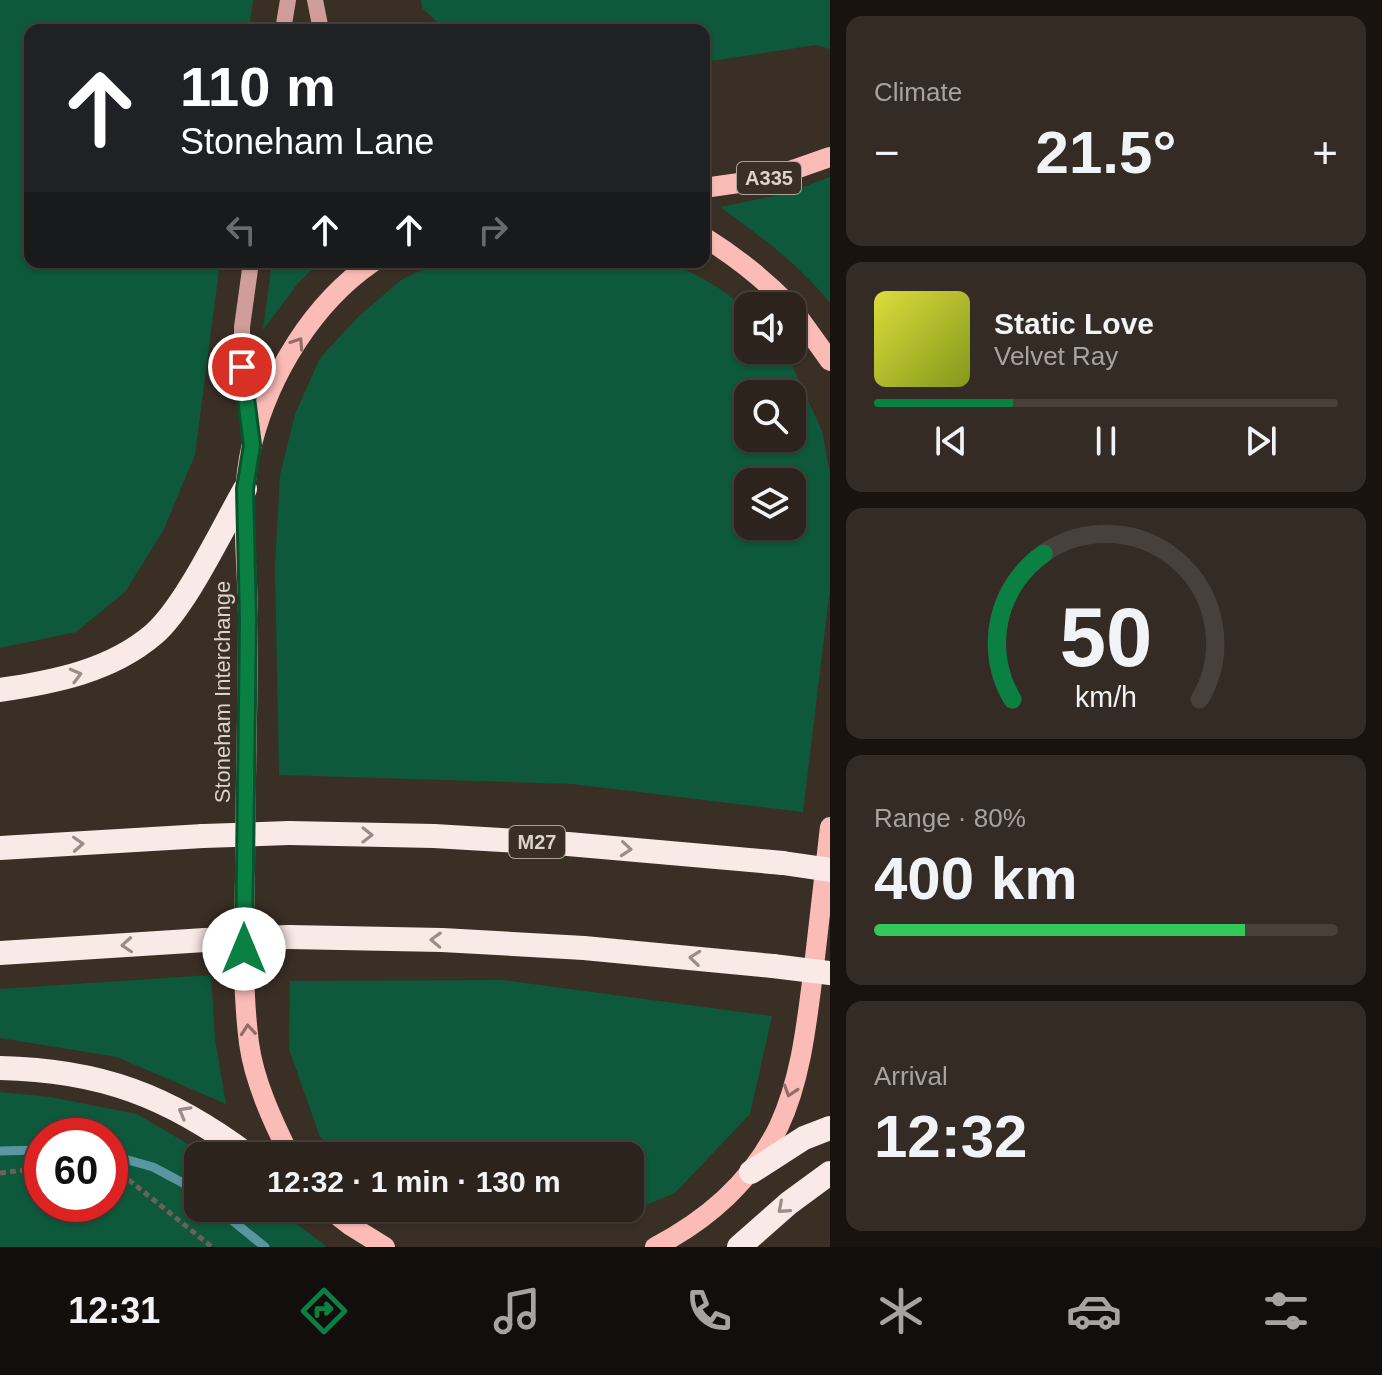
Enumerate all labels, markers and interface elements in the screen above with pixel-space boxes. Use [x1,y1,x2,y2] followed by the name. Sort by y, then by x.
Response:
[180,55,336,118] text: 110 m
[48,56,152,160] icon: ahead
[874,77,962,107] text: Climate
[1036,119,1176,186] text: 21.5°
[180,121,434,162] text: Stoneham Lane
[874,128,900,177] text: −
[1312,128,1338,177] text: +
[737,162,801,194] road number: A335
[219,208,263,252] icon: left
[303,208,347,252] icon: ahead
[387,208,431,252] icon: ahead
[471,208,515,252] icon: right
[734,292,806,540] map controls
[734,292,806,364] button: sound
[994,307,1154,340] text: Static Love
[208,333,276,401] pin
[288,337,303,352] one-way arrow
[994,341,1118,371] text: Velvet Ray
[220,345,264,389] icon: arrive
[734,380,806,452] button: search
[929,419,973,463] icon: previous
[1084,419,1128,463] icon: pause
[1239,419,1283,463] icon: next
[734,468,806,540] button: layers
[210,581,235,803] street label: Stoneham Interchange
[1060,590,1152,683] text: 50
[69,667,83,684] one-way arrow
[1075,681,1137,713] text: km/h
[874,803,1026,833] text: Range · 80%
[361,826,374,843] one-way arrow
[509,826,565,858] road number: M27
[72,835,85,852] one-way arrow
[620,840,633,857] one-way arrow
[874,845,1078,912] text: 400 km
[202,907,286,991] position arrow
[429,931,442,948] one-way arrow
[120,936,133,953] one-way arrow
[688,950,701,967] one-way arrow
[240,1023,257,1036] one-way arrow
[874,1061,948,1091] text: Arrival
[784,1083,800,1097] one-way arrow
[874,1103,1027,1170] text: 12:32
[178,1107,193,1122] one-way arrow
[24,1118,128,1222] speed limit sign: 60
[267,1165,561,1198] text: 12:32 · 1 min · 130 m
[778,1198,793,1213] one-way arrow
[296,1283,352,1339] icon: directions
[489,1283,545,1339] icon: music
[681,1283,737,1339] icon: phone
[873,1283,929,1339] icon: climate
[1066,1283,1122,1339] icon: car
[1258,1283,1314,1339] icon: filters
[68,1290,160,1331] text: 12:31

